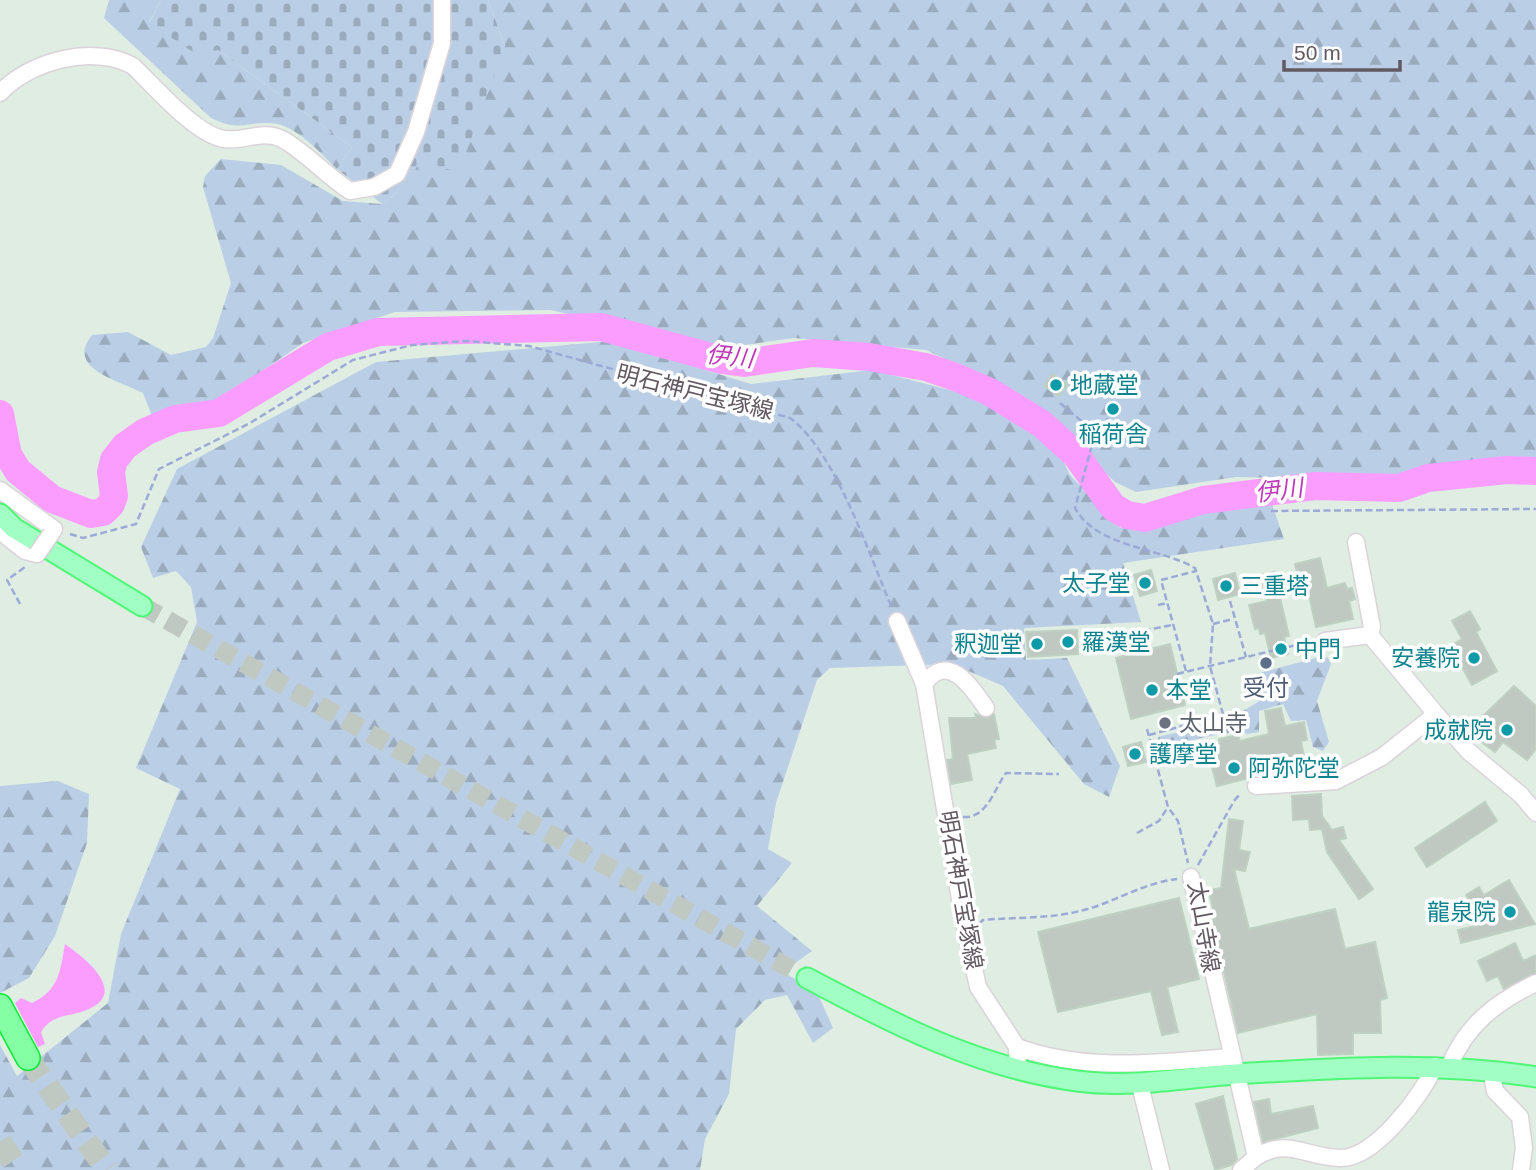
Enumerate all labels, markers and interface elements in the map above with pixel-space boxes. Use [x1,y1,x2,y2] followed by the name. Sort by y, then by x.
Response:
[1284,28,1400,72] scale bar
[1294,41,1341,64] text: 50 m
[705,340,758,372] water label: 伊川
[614,360,776,424] street label: 明石神戸宝塚線
[1070,372,1139,398] place label: 地蔵堂
[1048,377,1064,393] marker: 地蔵堂
[1105,401,1121,417] marker: 稲荷舎
[1079,421,1148,447] place label: 稲荷舎
[1254,473,1307,506] water label: 伊川
[1062,570,1131,596] place label: 太子堂
[1240,573,1309,599] place label: 三重塔
[1137,575,1153,591] marker: 太子堂
[1218,578,1234,594] marker: 三重塔
[1082,629,1151,655] place label: 羅漢堂
[954,631,1023,657] place label: 釈迦堂
[1060,634,1076,650] marker: 羅漢堂
[1029,636,1045,652] marker: 釈迦堂
[1295,636,1341,662] place label: 中門
[1273,641,1289,657] marker: 中門
[1391,645,1460,671] place label: 安養院
[1466,650,1482,666] marker: 安養院
[1258,655,1274,671] marker: 受付
[1243,675,1289,701] place label: 受付
[1166,677,1212,703] place label: 本堂
[1144,682,1160,698] marker: 本堂
[1179,710,1248,736] place label: 太山寺
[1157,715,1173,731] marker: 太山寺
[1424,717,1493,743] place label: 成就院
[1499,722,1515,738] marker: 成就院
[1149,741,1218,767] place label: 護摩堂
[1127,746,1143,762] marker: 護摩堂
[1248,755,1340,781] place label: 阿弥陀堂
[1226,760,1242,776] marker: 阿弥陀堂
[934,808,988,972] street label: 明石神戸宝塚線
[1183,879,1225,975] street label: 太山寺線
[1427,899,1496,925] place label: 龍泉院
[1502,904,1518,920] marker: 龍泉院

